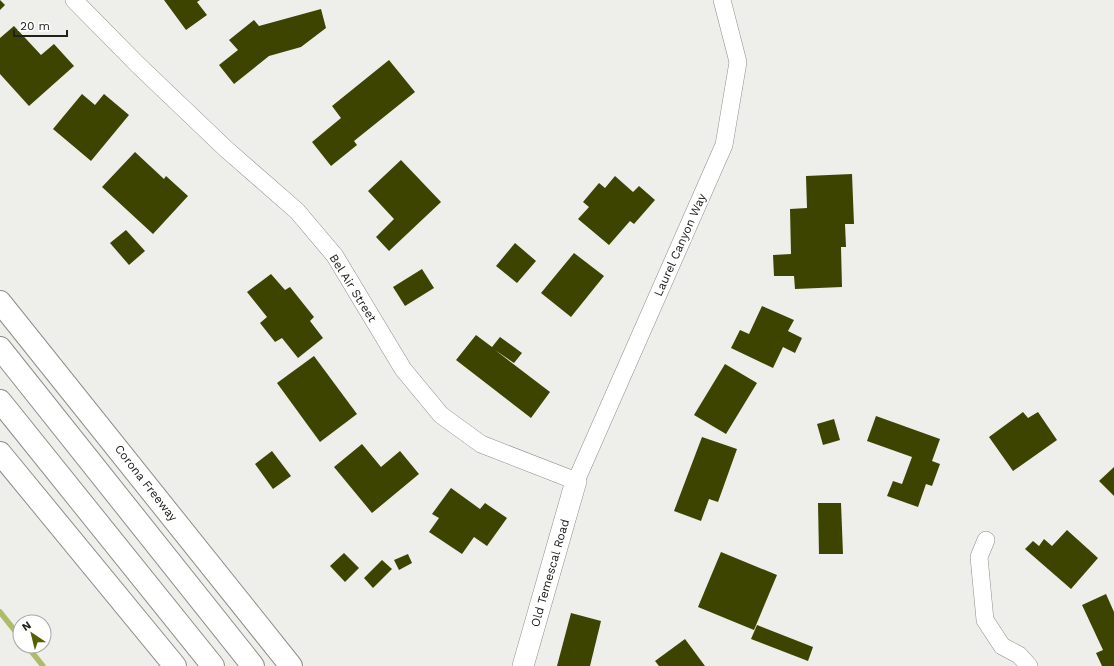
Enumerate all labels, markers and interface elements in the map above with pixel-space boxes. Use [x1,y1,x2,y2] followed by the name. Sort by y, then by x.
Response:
[14,12,67,38] scale bar
[20,19,50,33] text: 20 m
[651,191,709,299] street label: Laurel Canyon Way
[327,251,379,325] street label: Bel Air Street
[112,442,181,525] street label: Corona Freeway
[528,517,572,629] street label: Old Temescal Road
[12,614,52,654] north arrow
[19,619,34,634] text: N

